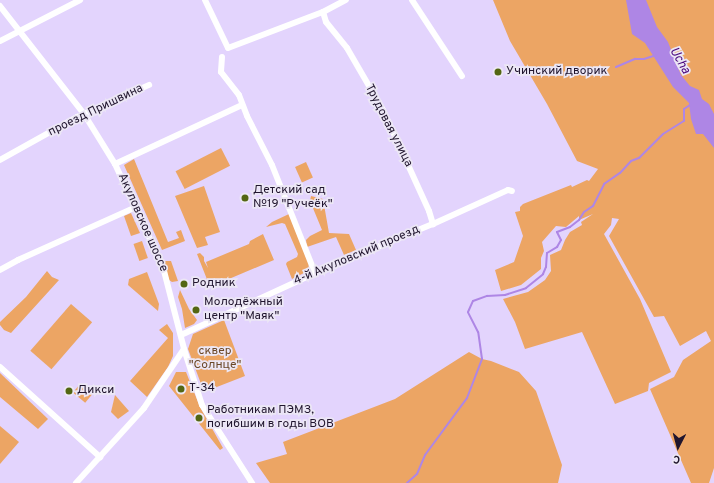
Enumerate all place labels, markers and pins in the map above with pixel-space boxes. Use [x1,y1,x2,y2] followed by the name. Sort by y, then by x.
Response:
[506,65,607,79] place label: Учинский дворик
[493,67,503,77] marker: Учинский дворик
[253,184,333,212] place label: Детский сад №19 "Ручеёк"
[240,193,250,203] marker: Детский сад №19 "Ручеёк"
[192,277,236,291] place label: Родник
[179,279,189,289] marker: Родник
[204,296,283,324] place label: Молодёжный центр "Маяк"
[191,305,201,315] marker: Молодёжный центр "Маяк"
[189,382,215,396] place label: Т-34
[77,384,114,398] place label: Дикси
[176,384,186,394] marker: Т-34
[64,386,74,396] marker: Дикси
[207,404,334,432] place label: Работникам ПЭМЗ, погибшим в годы ВОВ
[194,413,204,423] marker: Работникам ПЭМЗ, погибшим в годы ВОВ

